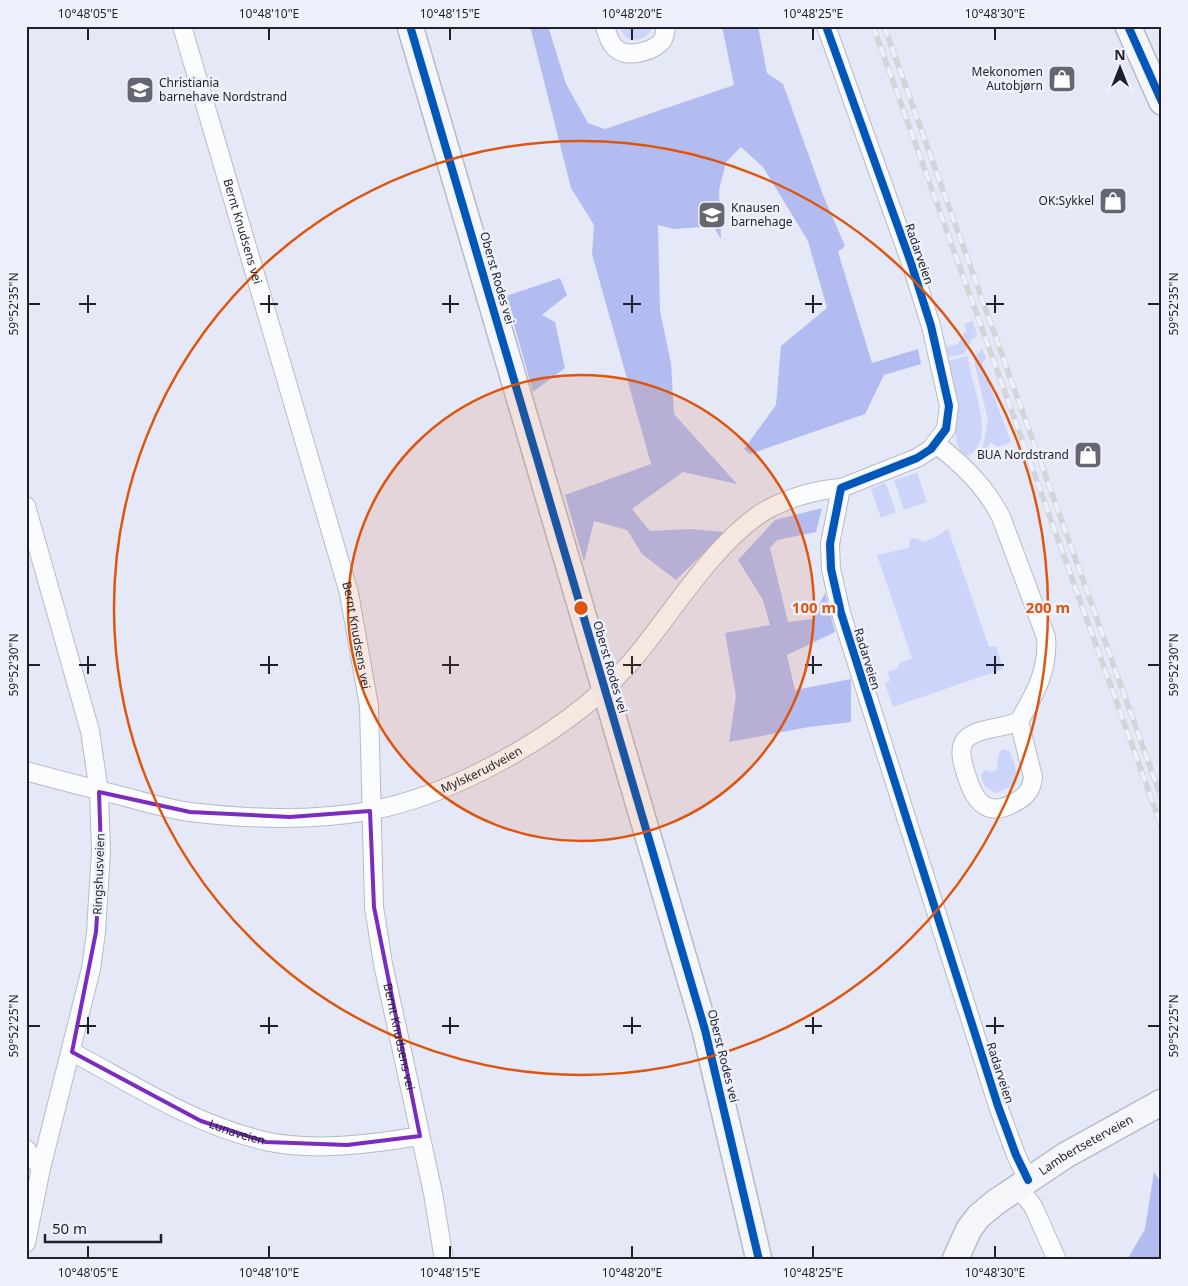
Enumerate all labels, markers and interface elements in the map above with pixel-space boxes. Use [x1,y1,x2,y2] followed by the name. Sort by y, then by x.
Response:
[58,5,118,22] text: 10°48'05"E
[239,5,299,22] text: 10°48'10"E
[420,5,480,22] text: 10°48'15"E
[602,5,662,22] text: 10°48'20"E
[783,5,843,22] text: 10°48'25"E
[965,5,1025,22] text: 10°48'30"E
[1096,42,1146,92] north arrow
[1114,45,1126,64] text: N
[972,63,1043,94] place label: Mekonomen Autobjørn
[1047,64,1077,94] shop icon: Mekonomen Autobjørn
[159,74,287,105] place label: Christiania barnehave Nordstrand
[125,75,155,105] school or university icon: Christiania barnehave Nordstrand
[219,176,266,286] street label: Bernt Knudsens vei
[1098,186,1128,216] shop icon: OK:Sykkel
[1039,192,1094,209] place label: OK:Sykkel
[731,199,793,230] place label: Knausen barnehage
[697,200,727,230] school or university icon: Knausen barnehage
[901,221,938,287] street label: Radarveien
[476,230,519,326] street label: Oberst Rodes vei
[5,272,22,336] text: 59°52'35"N
[1165,272,1182,336] text: 59°52'35"N
[1073,440,1103,470] shop icon: BUA Nordstrand
[977,446,1069,463] place label: BUA Nordstrand
[338,579,375,690] street label: Bernt Knudsens vei
[792,597,836,617] text: 100 m
[1026,597,1070,617] text: 200 m
[572,599,590,617] centre of rings
[589,619,632,715] street label: Oberst Rodes vei
[850,626,885,692] street label: Radarveien
[5,633,22,697] text: 59°52'30"N
[1165,633,1182,697] text: 59°52'30"N
[438,742,525,797] street label: Mylskerudveien
[89,833,108,915] street label: Ringshusveien
[379,982,419,1092] street label: Bernt Knudsens vei
[5,994,22,1058] text: 59°52'25"N
[1165,994,1182,1058] text: 59°52'25"N
[704,1008,743,1104] street label: Oberst Rodes vei
[983,1040,1018,1106] street label: Radarveien
[1035,1111,1136,1179] street label: Lambertseterveien
[207,1115,267,1149] street label: Lunaveien
[45,1211,161,1243] scale bar
[52,1218,87,1238] text: 50 m
[58,1264,118,1281] text: 10°48'05"E
[239,1264,299,1281] text: 10°48'10"E
[420,1264,480,1281] text: 10°48'15"E
[602,1264,662,1281] text: 10°48'20"E
[783,1264,843,1281] text: 10°48'25"E
[965,1264,1025,1281] text: 10°48'30"E

